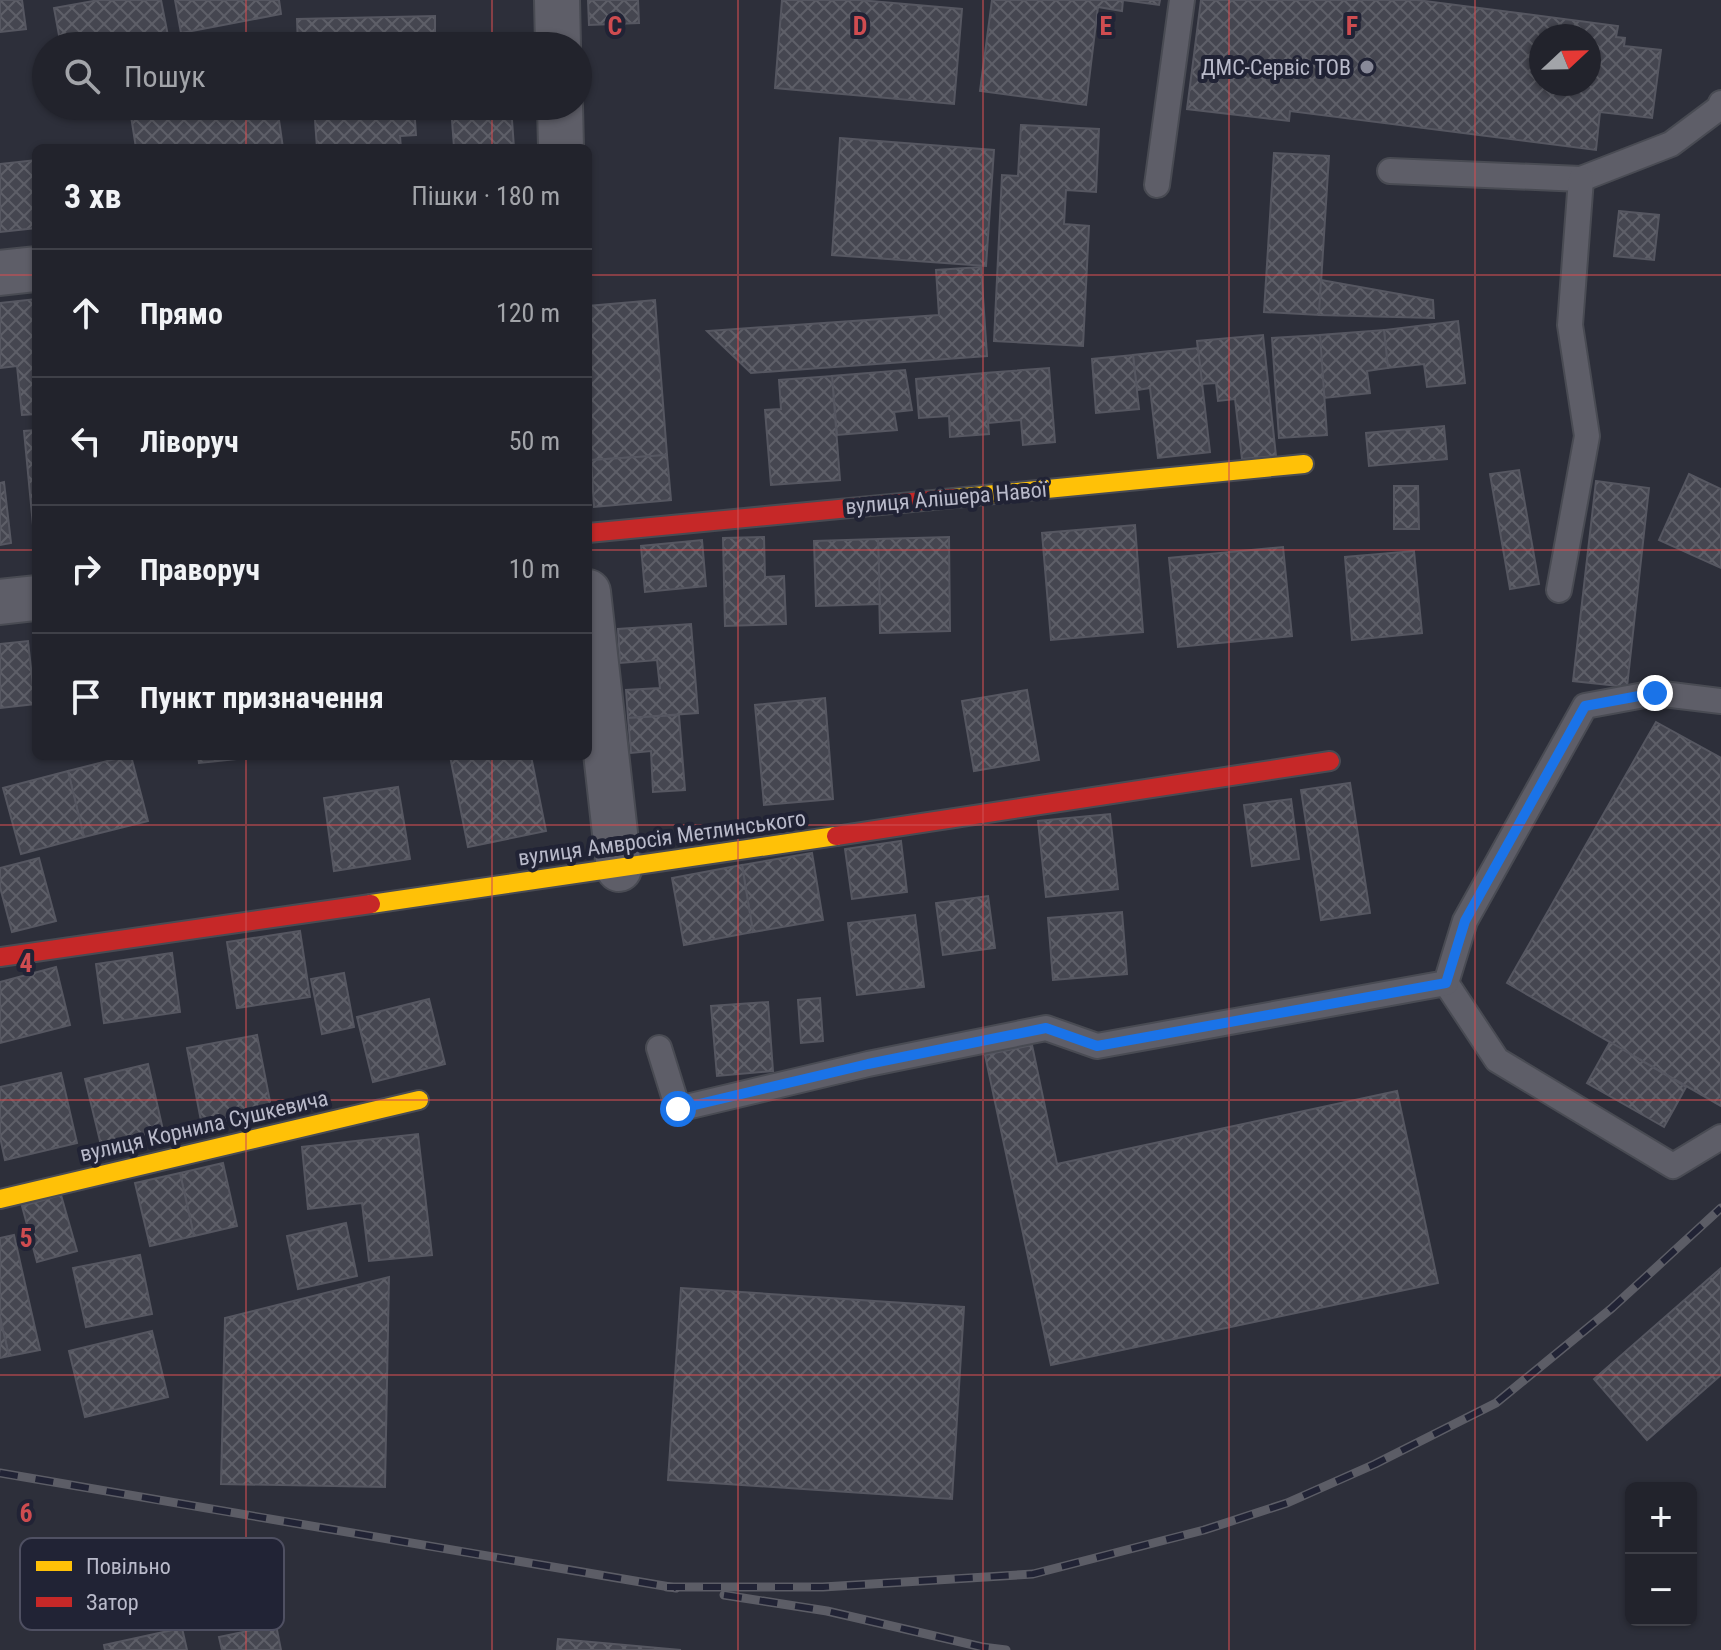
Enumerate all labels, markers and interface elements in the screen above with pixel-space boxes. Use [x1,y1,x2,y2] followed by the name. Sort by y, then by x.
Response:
[608,11,623,41] text: C
[853,11,867,41] text: D
[1100,11,1113,41] text: E
[1346,11,1358,41] text: F
[1529,24,1601,96] north arrow
[32,32,592,120] search box
[60,54,104,98] icon: search
[1201,55,1351,80] place label: ДМС-Сервіс ТОВ
[1358,58,1376,76] marker: ДМС-Сервіс ТОВ
[124,59,206,94] text: Пошук
[64,176,121,216] text: 3 хв
[412,181,560,211] text: Пішки · 180 m
[64,291,108,335] icon: ahead
[140,296,223,331] text: Прямо
[496,298,560,328] text: 120 m
[64,419,108,463] icon: left
[140,424,239,459] text: Ліворуч
[509,426,560,456] text: 50 m
[844,477,1050,519] street label: вулиця Алішера Навої
[64,547,108,591] icon: right
[140,552,260,587] text: Праворуч
[509,554,560,584] text: 10 m
[64,675,108,719] icon: arrive
[1637,675,1673,711] route end
[140,680,384,715] text: Пункт призначення
[517,805,807,871] street label: вулиця Амвросія Метлинського
[19,948,33,978] text: 4
[78,1085,330,1167] street label: вулиця Корнила Сушкевича
[660,1091,696,1127] route start
[19,1223,33,1253] text: 5
[1625,1482,1697,1626] map controls
[1625,1482,1697,1554] button: +
[19,1498,33,1528] text: 6
[20,1538,284,1630] legend
[86,1554,171,1579] text: Повільно
[1625,1554,1697,1626] button: −
[86,1590,139,1615] text: Затор

